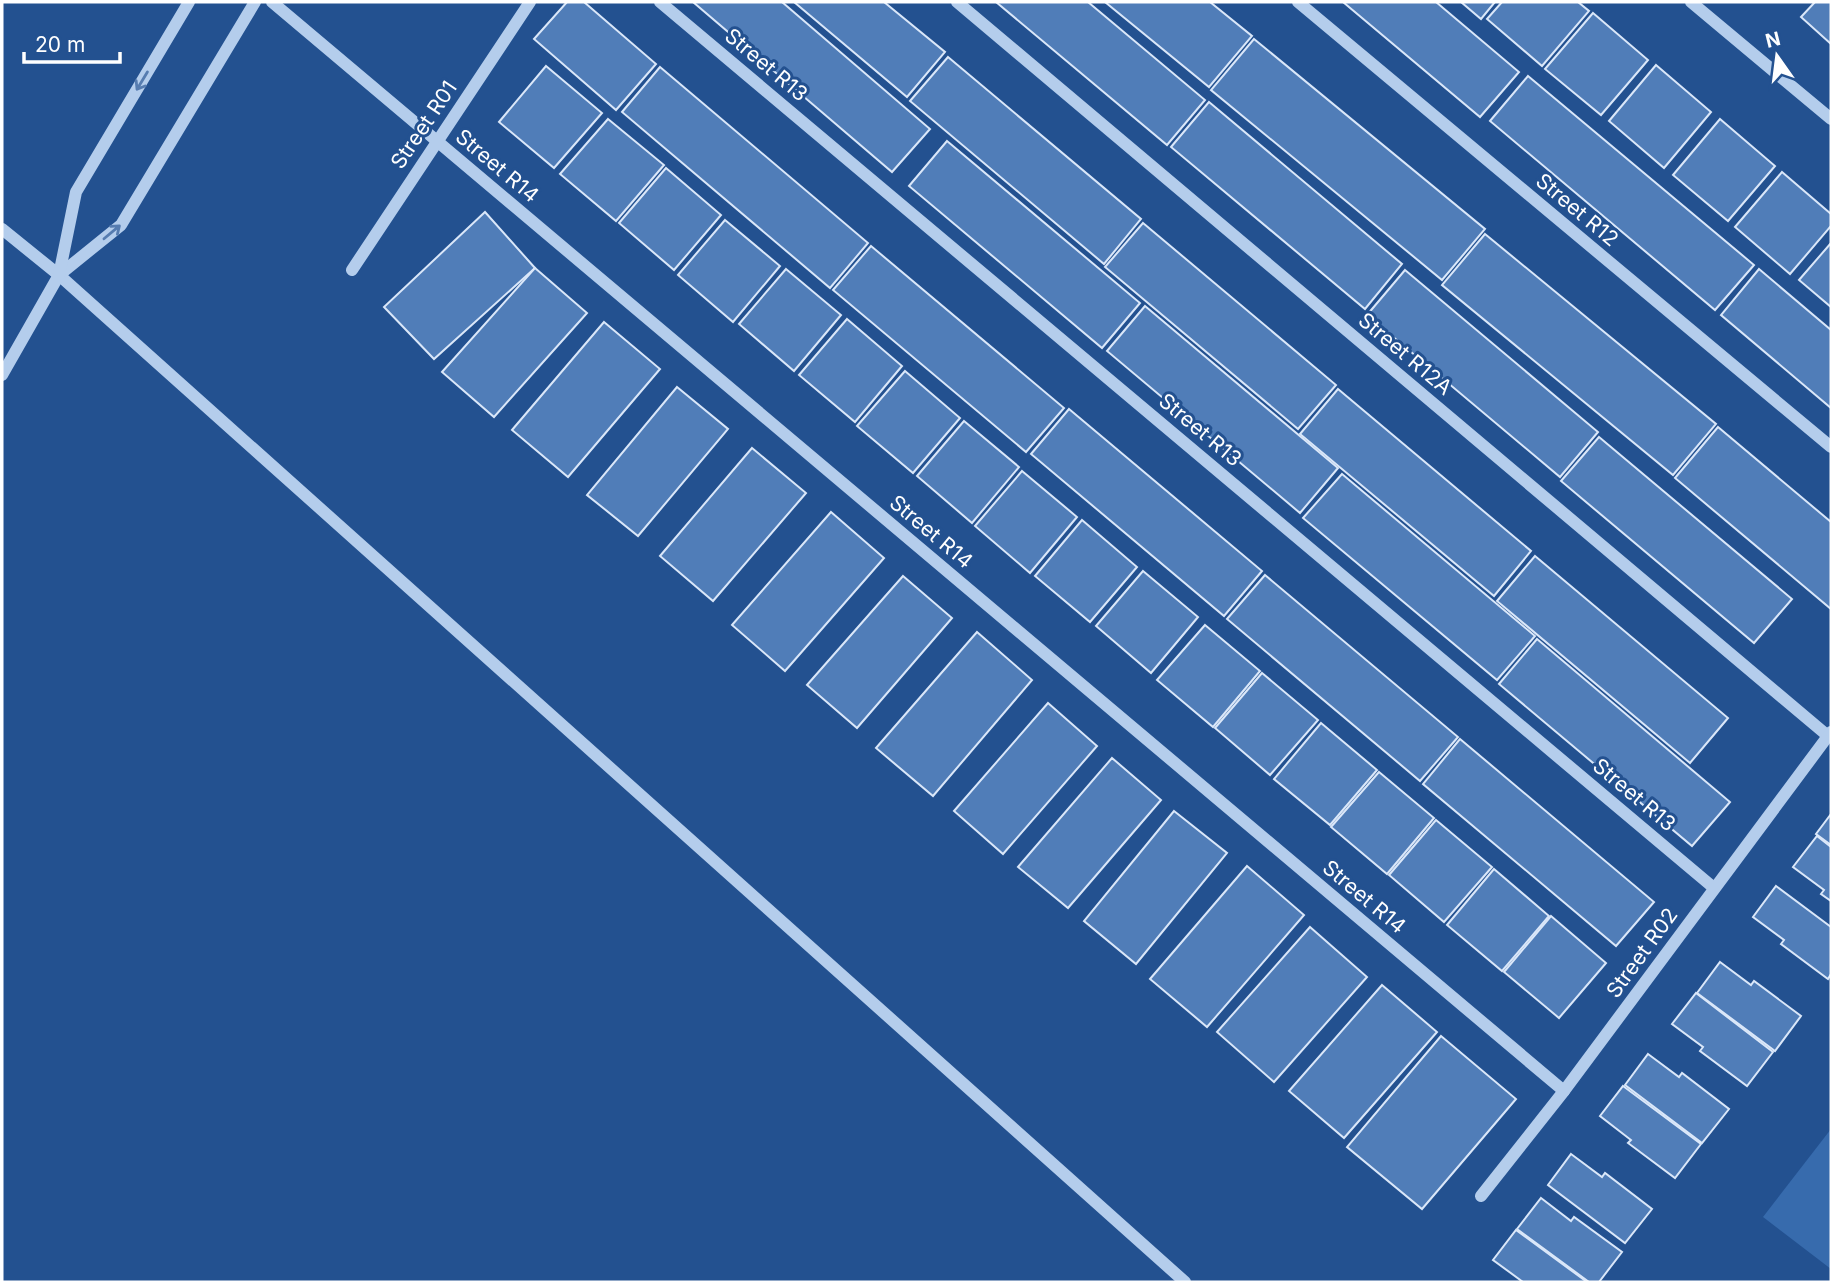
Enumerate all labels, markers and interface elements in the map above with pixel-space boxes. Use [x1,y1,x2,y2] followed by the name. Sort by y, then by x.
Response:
[24,21,121,65] scale bar
[1742,21,1812,91] north arrow
[720,23,813,106] street label: Street R13
[1763,27,1783,53] text: N
[35,32,85,57] text: 20 m
[135,71,149,91] one-way arrow
[385,76,462,173] street label: Street R01
[451,124,544,208] street label: Street R14
[1531,168,1624,251] street label: Street R12
[103,224,121,240] one-way arrow
[1353,307,1457,400] street label: Street R12A
[1154,388,1247,471] street label: Street R13
[885,490,978,574] street label: Street R14
[1588,753,1681,836] street label: Street R13
[1318,855,1411,939] street label: Street R14
[1601,903,1682,1002] street label: Street R02

